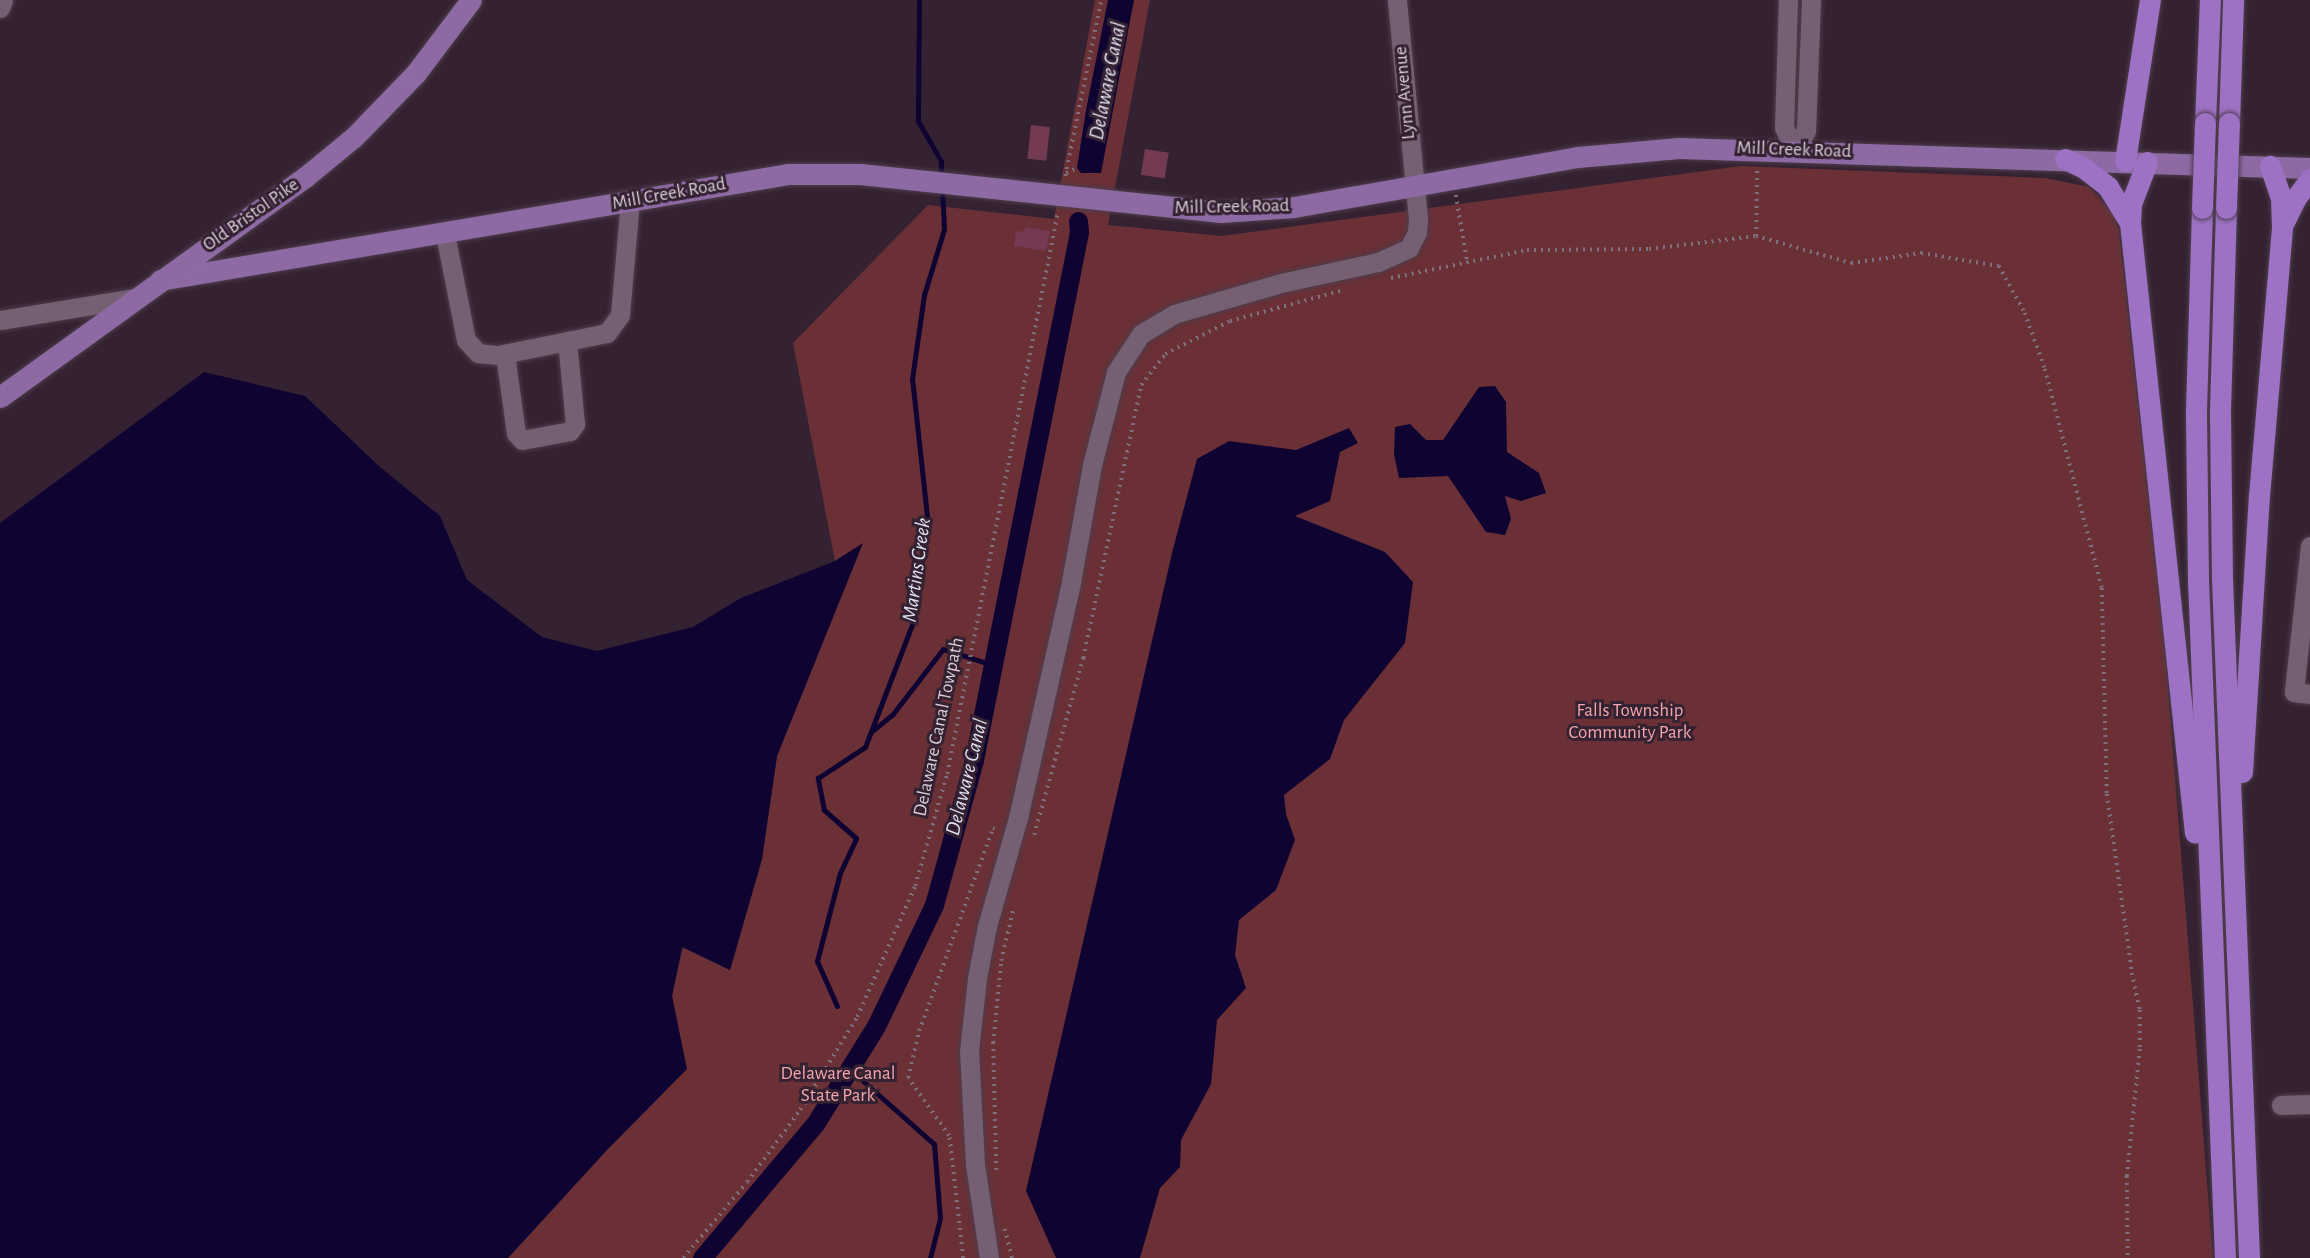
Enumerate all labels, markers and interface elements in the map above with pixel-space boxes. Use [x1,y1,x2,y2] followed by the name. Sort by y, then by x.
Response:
[1084,20,1132,142] water label: Delaware Canal
[1390,45,1420,141] street label: Lynn Avenue
[1736,137,1852,163] street label: Mill Creek Road
[610,173,728,215] street label: Mill Creek Road
[199,174,303,256] street label: Old Bristol Pike
[1174,195,1290,219] street label: Mill Creek Road
[897,516,937,624] water label: Martins Creek
[909,635,969,819] street label: Delaware Canal Towpath
[1569,700,1691,744] park label: Falls Township Community Park
[940,716,994,838] water label: Delaware Canal
[780,1063,896,1107] park label: Delaware Canal State Park

